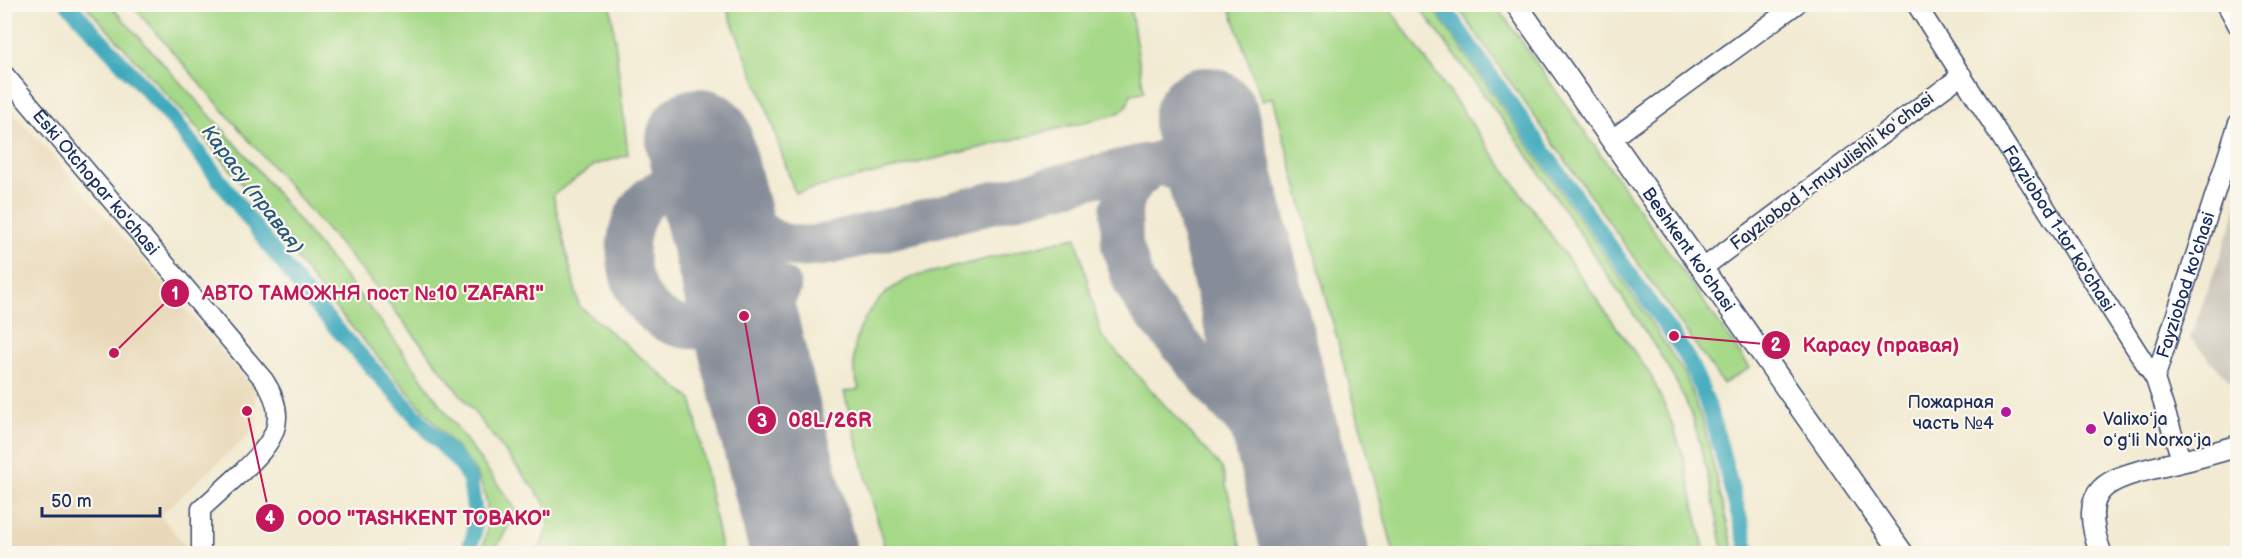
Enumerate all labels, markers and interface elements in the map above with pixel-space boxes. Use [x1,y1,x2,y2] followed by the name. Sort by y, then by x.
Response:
[1726,88,1938,255] street label: Fayziobod 1-muyulishli koʻchasi
[28,105,163,260] street label: Eski Otchopar ko'chasi
[196,120,309,259] water label: Карасу (правая)
[1998,142,2119,315] street label: Fayziobod 1-tor ko'chasi
[1637,184,1739,316] street label: Beshkent ko'chasi
[2153,209,2219,361] street label: Fayziobod ko'chasi
[160,274,556,312] callout: АВТО ТАМОЖНЯ пост №10 'ZAFARI"
[201,282,544,306] text: АВТО ТАМОЖНЯ пост №10 'ZAFARI"
[171,284,179,305] text: 1
[1761,326,1972,364] callout: Карасу (правая)
[1802,334,1960,358] text: Карасу (правая)
[1771,335,1782,356] text: 2
[1908,392,1994,434] place label: Пожарная часть №4
[747,401,884,439] callout: 08L/26R
[1999,405,2013,419] marker: Пожарная часть №4
[788,409,872,433] text: 08L/26R
[2103,409,2212,451] place label: Valixoʻja oʻgʻli Norxoʻja
[757,411,767,432] text: 3
[2084,422,2098,436] marker: Valixoʻja oʻgʻli Norxoʻja
[42,480,160,518] scale bar
[51,491,92,512] text: 50 m
[255,499,562,537] callout: OOO "TASHKENT TOBAKO"
[298,507,550,531] text: OOO "TASHKENT TOBAKO"
[265,508,276,529] text: 4

